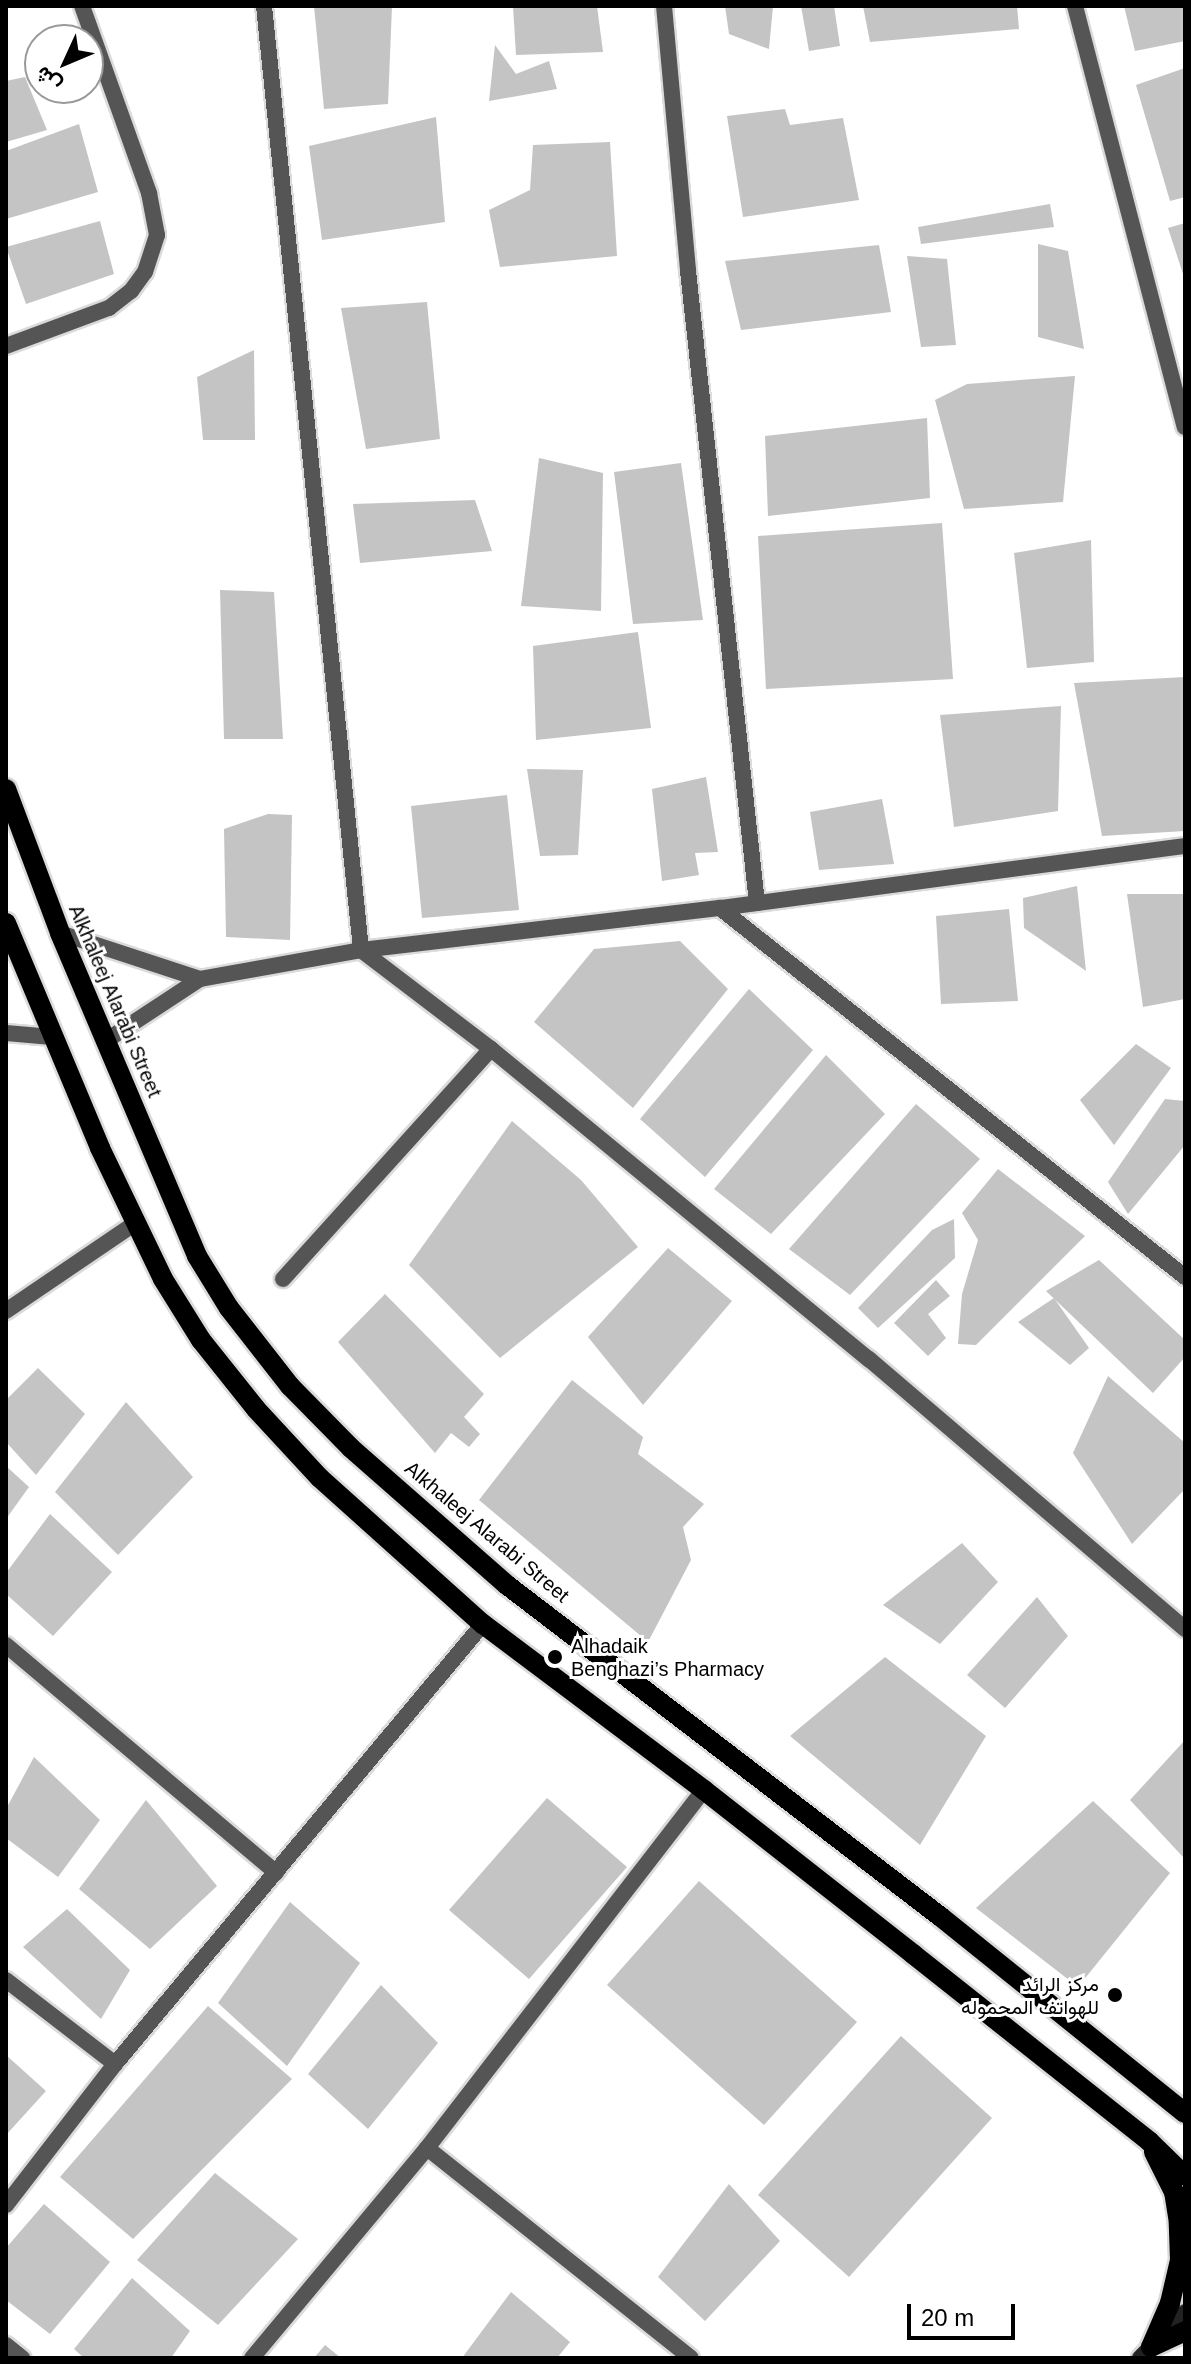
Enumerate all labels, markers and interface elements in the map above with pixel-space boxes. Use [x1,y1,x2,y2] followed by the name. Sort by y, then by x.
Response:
[24,24,104,104] north arrow
[30,61,66,98] text: ش
[63,901,167,1101] street label: Alkhaleej Alarabi Street
[400,1456,574,1608] street label: Alkhaleej Alarabi Street
[571,1634,764,1681] place label: Alhadaik Benghazi’s Pharmacy
[546,1648,564,1666] marker: Alhadaik Benghazi’s Pharmacy
[961,1972,1099,2019] place label: مركز الرائد للهواتف المحموله
[1106,1986,1124,2004] marker: مركز الرائد للهواتف المحموله
[911,2288,1019,2338] scale bar
[921,2304,974,2331] text: 20 m

